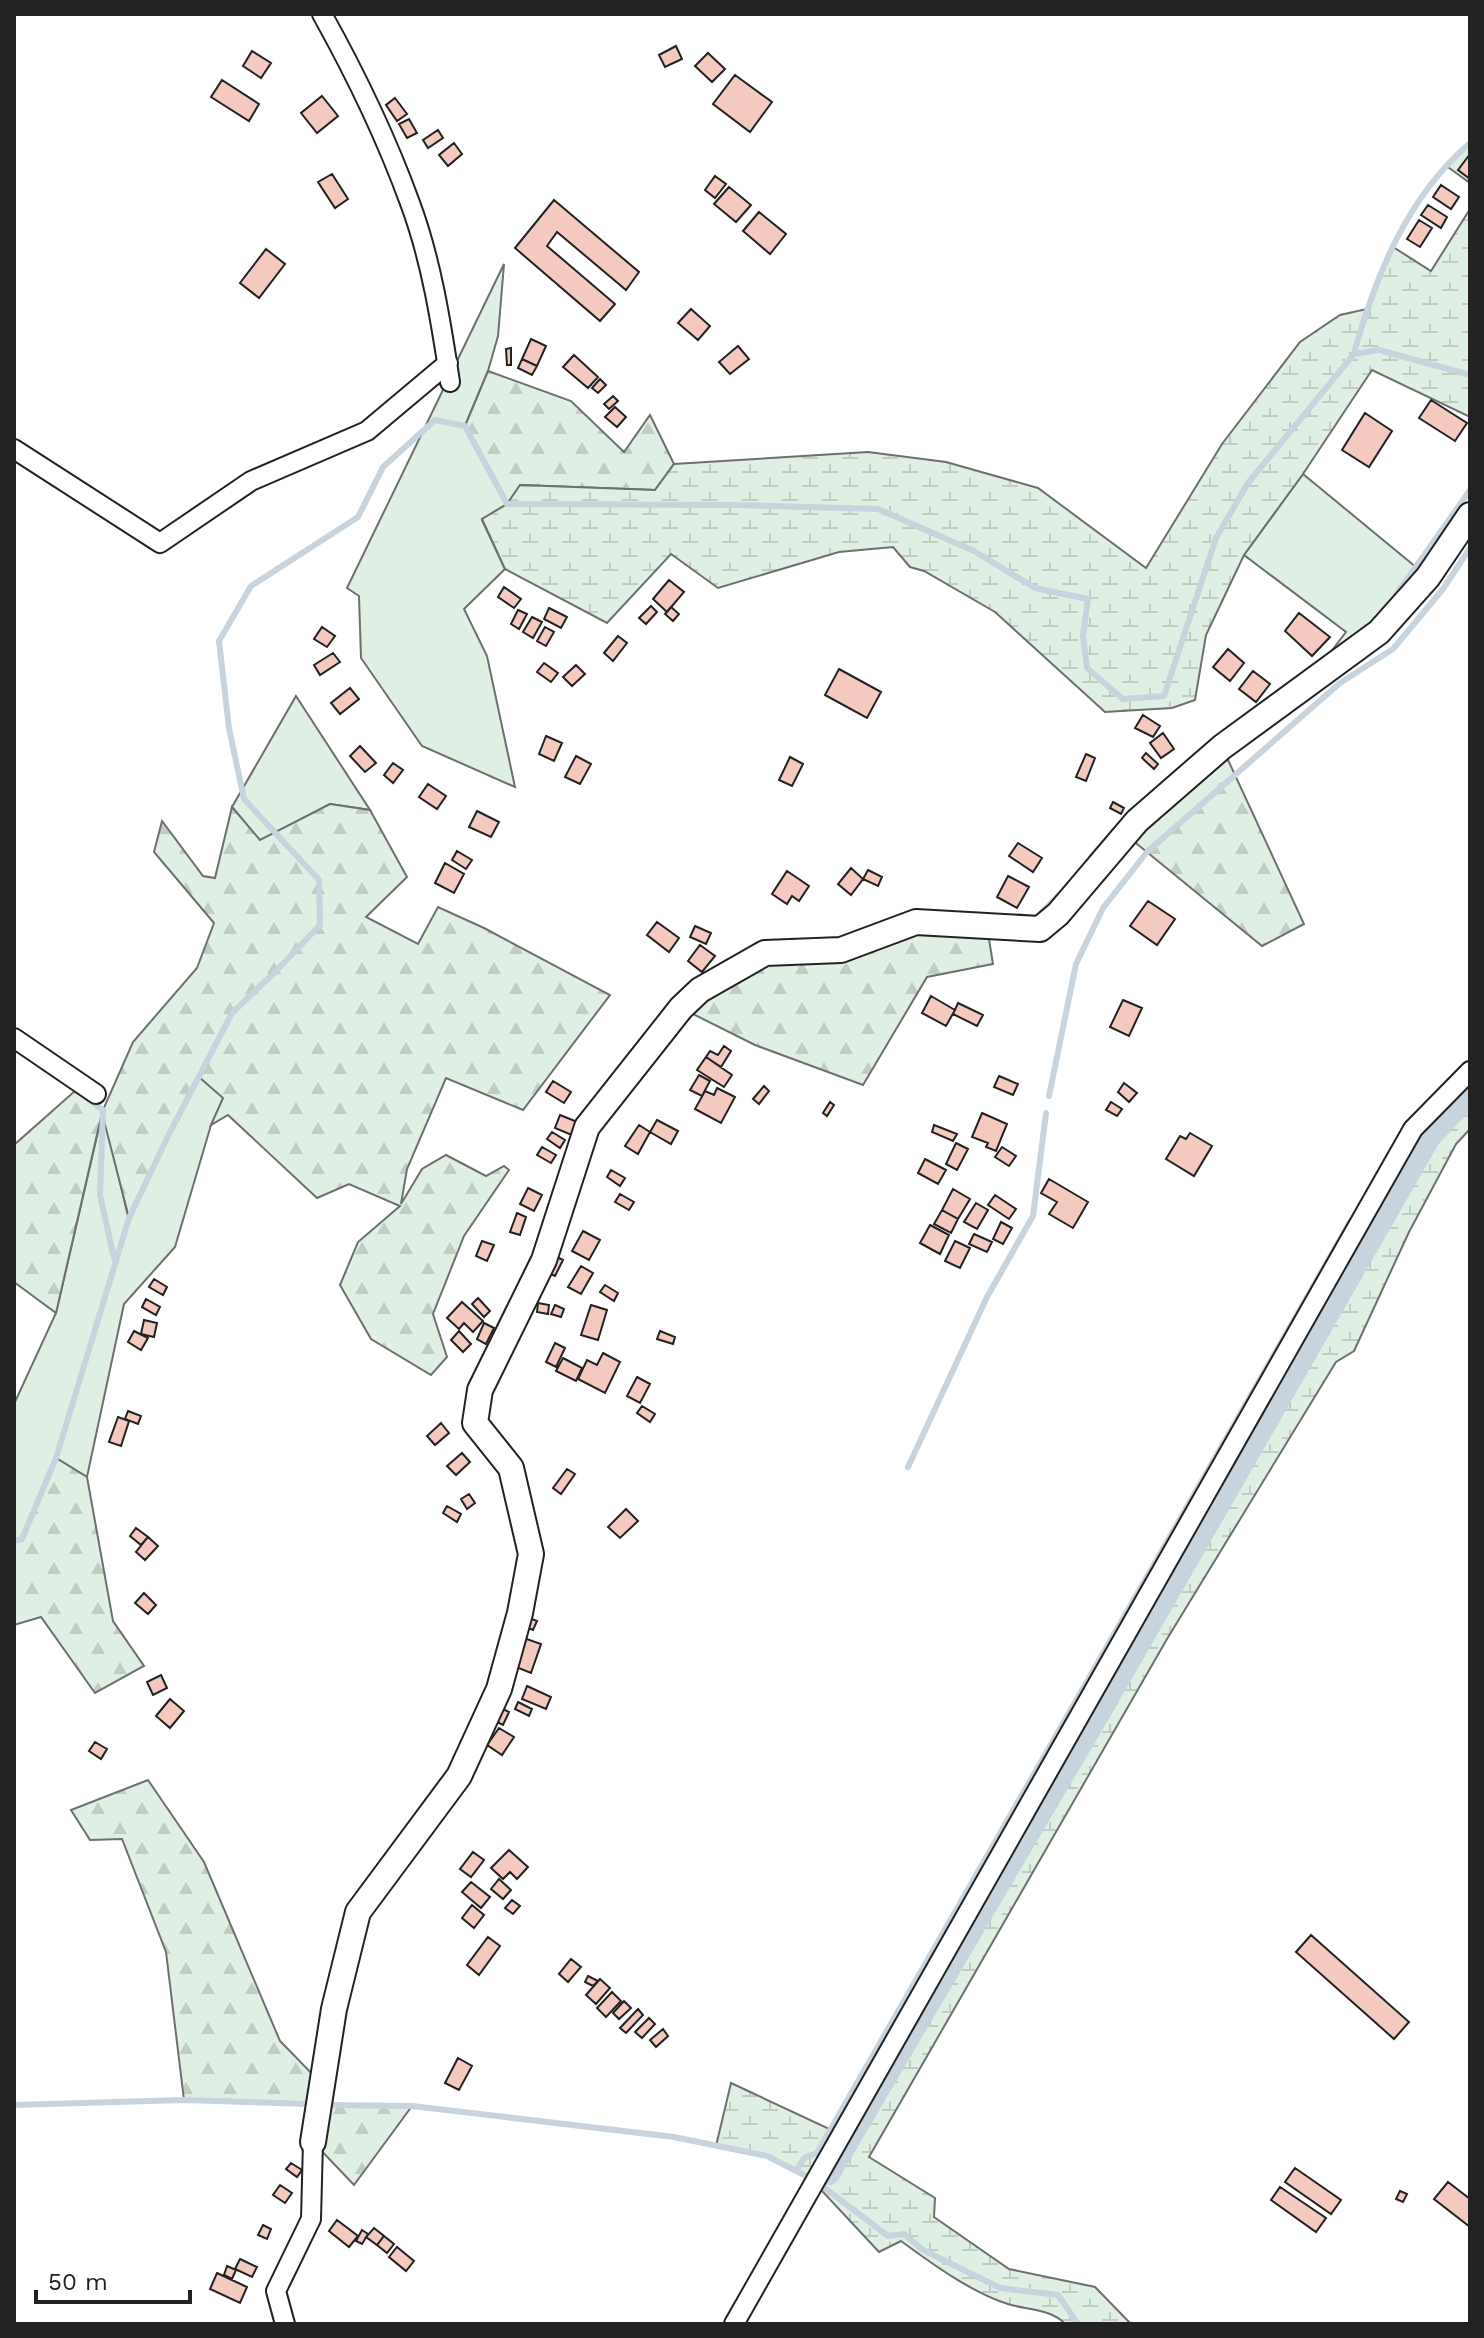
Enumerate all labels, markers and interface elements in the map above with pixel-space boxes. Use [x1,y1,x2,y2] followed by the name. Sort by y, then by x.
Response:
[36,2254,190,2304] scale bar
[48,2268,108,2296] text: 50 m

